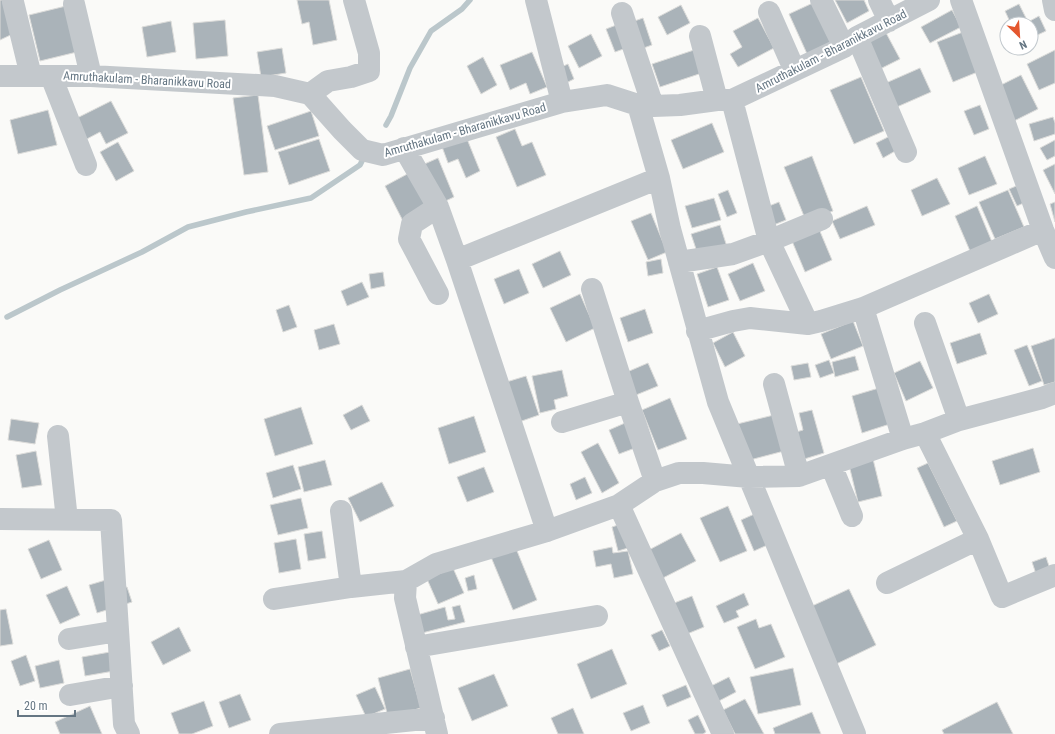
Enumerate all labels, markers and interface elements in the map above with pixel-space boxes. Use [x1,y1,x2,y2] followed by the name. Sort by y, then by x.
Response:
[753,7,909,95] street label: Amruthakulam - Bharanikkavu Road
[999,16,1039,56] north arrow
[1017,37,1029,52] text: N
[63,69,231,91] street label: Amruthakulam - Bharanikkavu Road
[382,100,548,160] street label: Amruthakulam - Bharanikkavu Road
[18,692,75,718] scale bar
[24,699,48,713] text: 20 m

